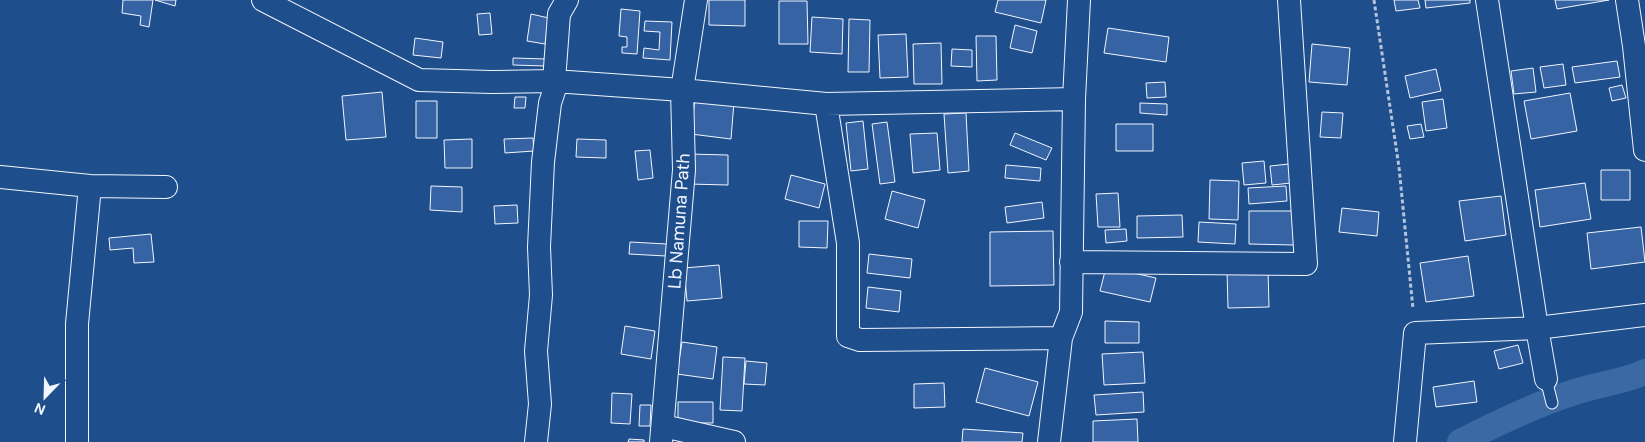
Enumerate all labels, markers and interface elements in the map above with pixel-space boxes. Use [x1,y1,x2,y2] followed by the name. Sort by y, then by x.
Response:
[662,152,696,290] street label: Lb Namuna Path
[20,372,70,422] north arrow
[32,399,48,419] text: N

